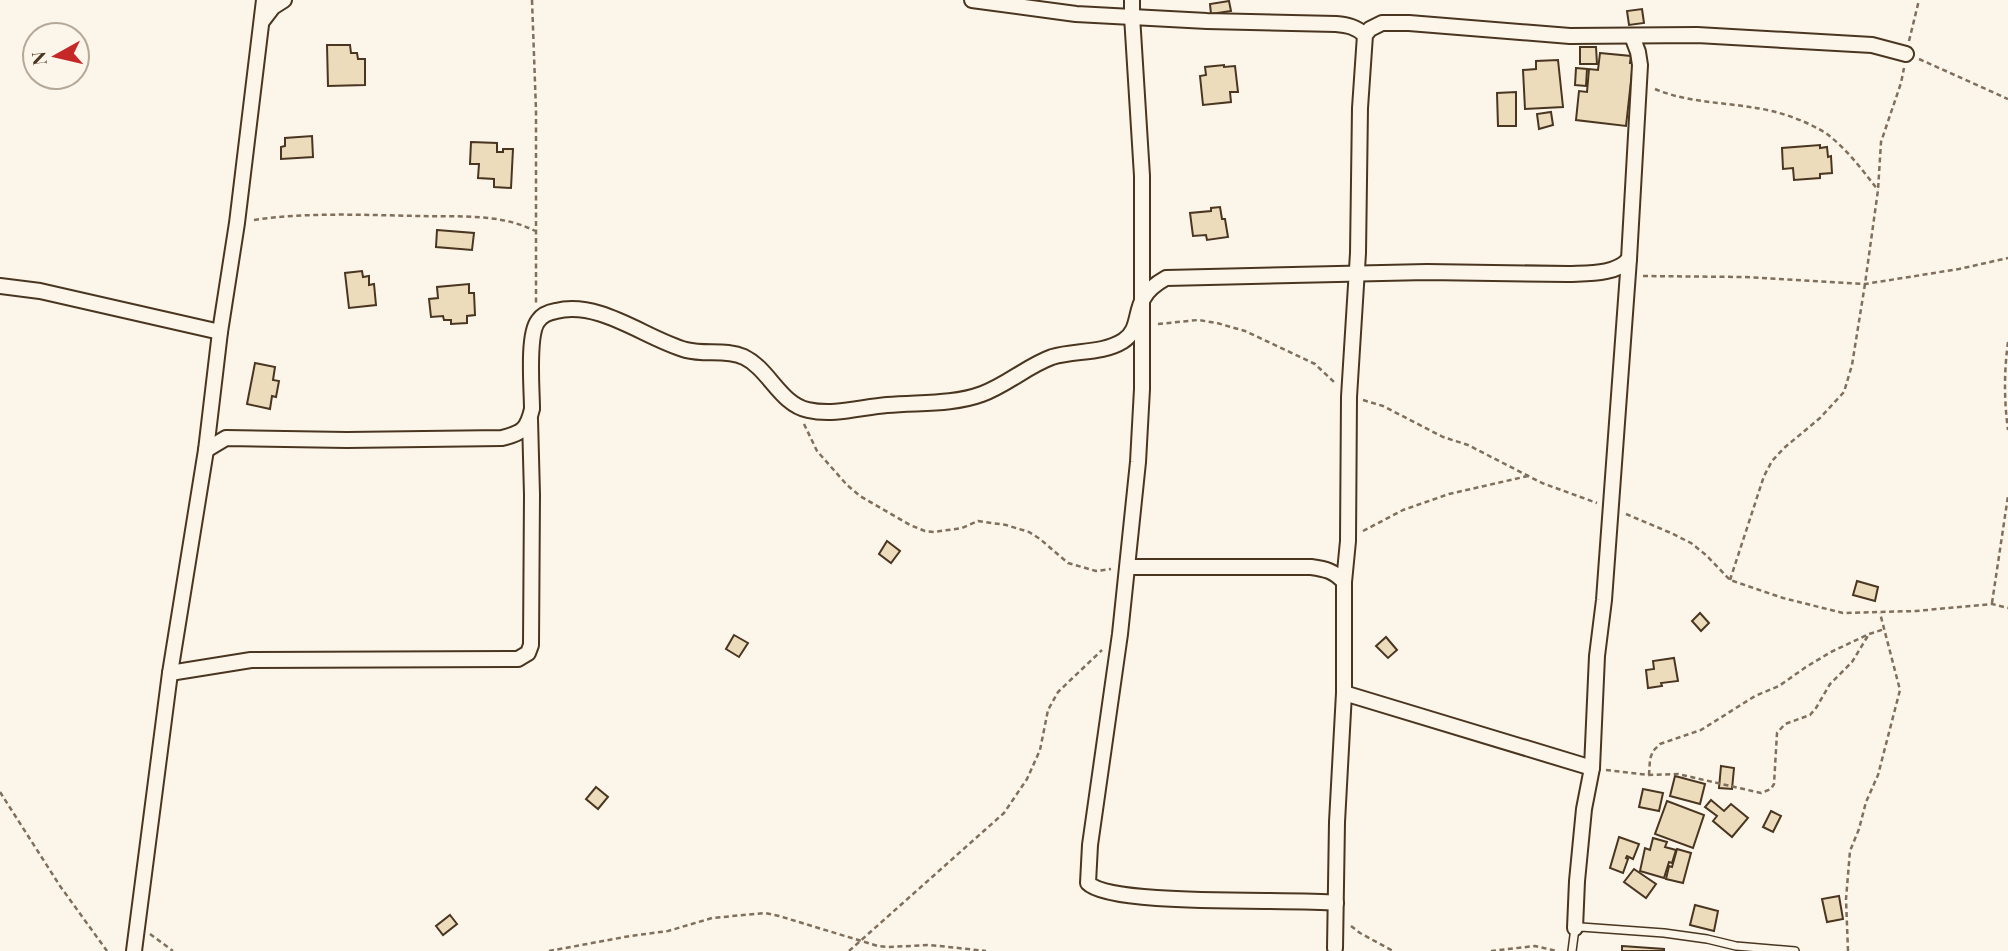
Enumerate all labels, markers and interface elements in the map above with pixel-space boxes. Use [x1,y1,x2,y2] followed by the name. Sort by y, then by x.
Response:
[21,21,91,91] north arrow
[24,50,52,67] text: N

